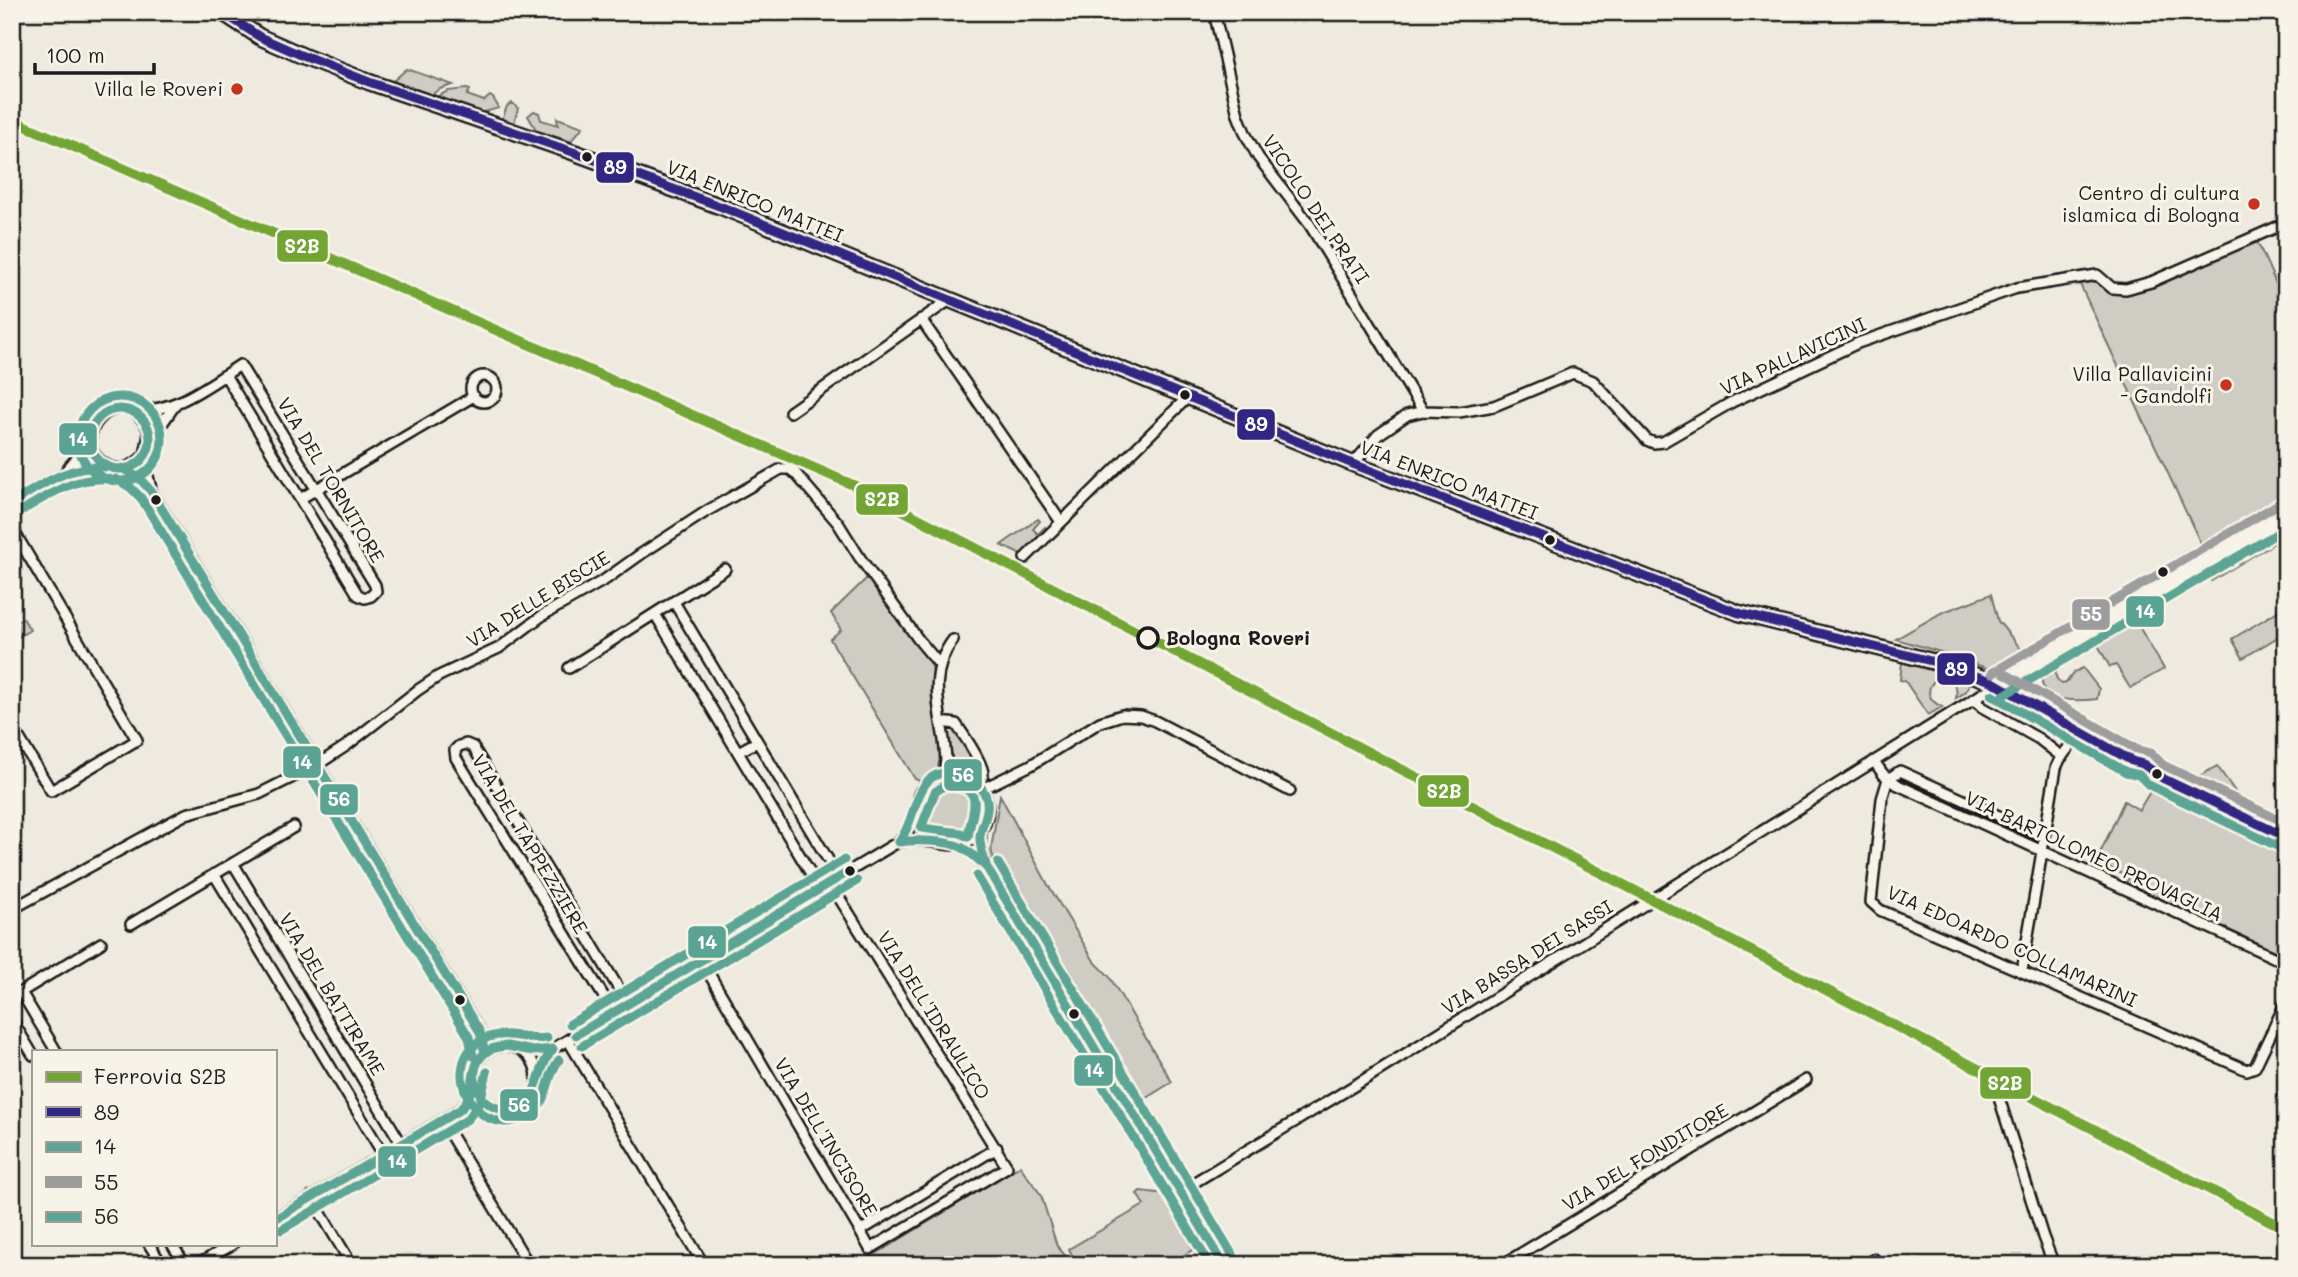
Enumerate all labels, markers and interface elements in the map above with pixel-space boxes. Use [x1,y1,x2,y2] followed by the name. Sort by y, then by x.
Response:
[35,32,154,76] scale bar
[46,41,105,68] text: 100 m
[94,76,223,101] place label: Villa le Roveri
[229,81,245,97] marker: Villa le Roveri
[1257,129,1376,288] street label: VICOLO DEI PRATI
[580,150,594,164] unlabelled marker
[595,151,635,184] line badge: 89
[603,154,627,179] text: 89
[663,154,847,247] street label: VIA ENRICO MATTEI
[2062,180,2240,227] place label: Centro di cultura islamica di Bologna
[2246,196,2262,212] marker: Centro di cultura islamica di Bologna
[276,229,329,263] line badge: S2B
[284,233,320,258] text: S2B
[1716,311,1870,400] street label: VIA PALLAVICINI
[2073,361,2212,408] place label: Villa Pallavicini - Gandolfi
[2218,377,2234,393] marker: Villa Pallavicini - Gandolfi
[1178,388,1192,402] unlabelled marker
[272,392,391,567] street label: VIA DEL TORNITORE
[1236,408,1276,441] line badge: 89
[1244,411,1268,436] text: 89
[58,422,98,456] line badge: 14
[68,426,88,451] text: 14
[1357,434,1542,525] street label: VIA ENRICO MATTEI
[855,483,909,516] line badge: S2B
[864,486,900,511] text: S2B
[149,493,163,507] unlabelled marker
[1543,533,1557,547] unlabelled marker
[461,544,614,653] street label: VIA DELLE BISCIE
[2156,565,2170,579] unlabelled marker
[2125,595,2165,628] line badge: 14
[2071,598,2111,631] line badge: 55
[2135,598,2155,623] text: 14
[2080,601,2102,626] text: 55
[1166,625,1310,650] place label: Bologna Roveri
[1137,627,1159,649] marker: Bologna Roveri
[1936,652,1976,686] line badge: 89
[1944,656,1968,681] text: 89
[282,745,322,779] line badge: 14
[292,749,312,774] text: 14
[467,749,594,938] street label: VIA DEL TAPPEZZIERE
[943,758,983,792] line badge: 56
[952,762,974,787] text: 56
[2150,767,2164,781] unlabelled marker
[1417,774,1470,808] line badge: S2B
[1426,778,1462,803] text: S2B
[319,783,359,816] line badge: 56
[1961,785,2227,926] street label: VIA BARTOLOMEO PROVAGLIA
[328,786,350,811] text: 56
[843,864,857,878] unlabelled marker
[1883,879,2141,1012] street label: VIA EDOARDO COLLAMARINI
[1436,894,1617,1019] street label: VIA BASSA DEI SASSI
[274,908,391,1080] street label: VIA DEL BATTIRAME
[687,925,727,959] line badge: 14
[872,926,996,1104] street label: VIA DELL'IDRAULICO
[697,929,717,954] text: 14
[453,993,467,1007] unlabelled marker
[1067,1007,1081,1021] unlabelled marker
[32,1050,276,1246] legend
[769,1053,884,1221] street label: VIA DELL'INCISORE
[1073,1054,1114,1087] line badge: 14
[1084,1057,1104,1082] text: 14
[94,1062,226,1089] text: Ferrovia S2B
[1979,1066,2032,1100] line badge: S2B
[1987,1070,2023,1095] text: S2B
[499,1088,539,1122] line badge: 56
[508,1092,530,1117] text: 56
[1557,1097,1733,1216] street label: VIA DEL FONDITORE
[94,1098,119,1125] text: 89
[94,1132,116,1159] text: 14
[377,1145,417,1178] line badge: 14
[387,1148,407,1173] text: 14
[94,1168,119,1195] text: 55
[94,1202,119,1229] text: 56

